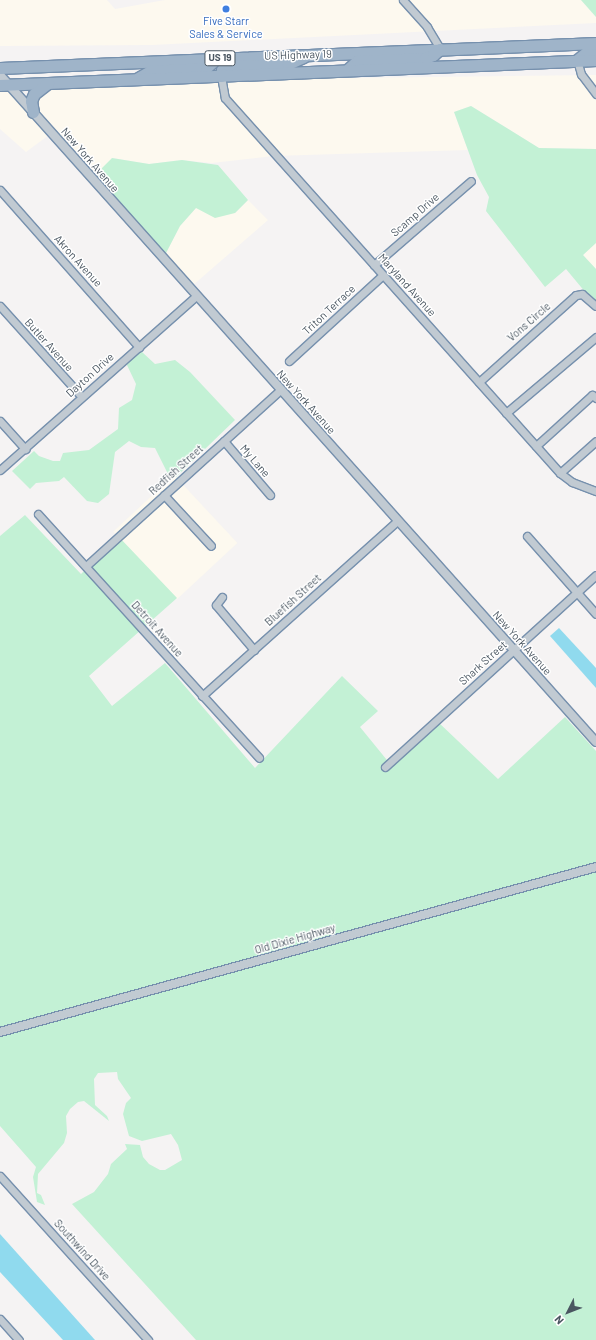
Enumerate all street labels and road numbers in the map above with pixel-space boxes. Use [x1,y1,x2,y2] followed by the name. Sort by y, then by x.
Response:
[264,47,332,63] street label: US Highway 19
[204,50,236,66] road number: US 19
[58,125,122,195] street label: New York Avenue
[388,190,442,240] street label: Scamp Drive
[51,232,105,290] street label: Akron Avenue
[375,251,439,319] street label: Maryland Avenue
[300,282,358,338] street label: Triton Terrace
[505,300,553,344] street label: Vons Circle
[22,316,76,374] street label: Butler Avenue
[63,350,117,400] street label: Dayton Drive
[274,367,338,437] street label: New York Avenue
[146,442,206,498] street label: Redfish Street
[237,442,273,480] street label: My Lane
[262,571,324,629] street label: Bluefish Street
[129,598,185,660] street label: Detroit Avenue
[490,608,554,678] street label: New York Avenue
[456,638,510,688] street label: Shark Street
[253,921,337,957] street label: Old Dixie Highway
[51,1217,113,1283] street label: Southwind Drive

